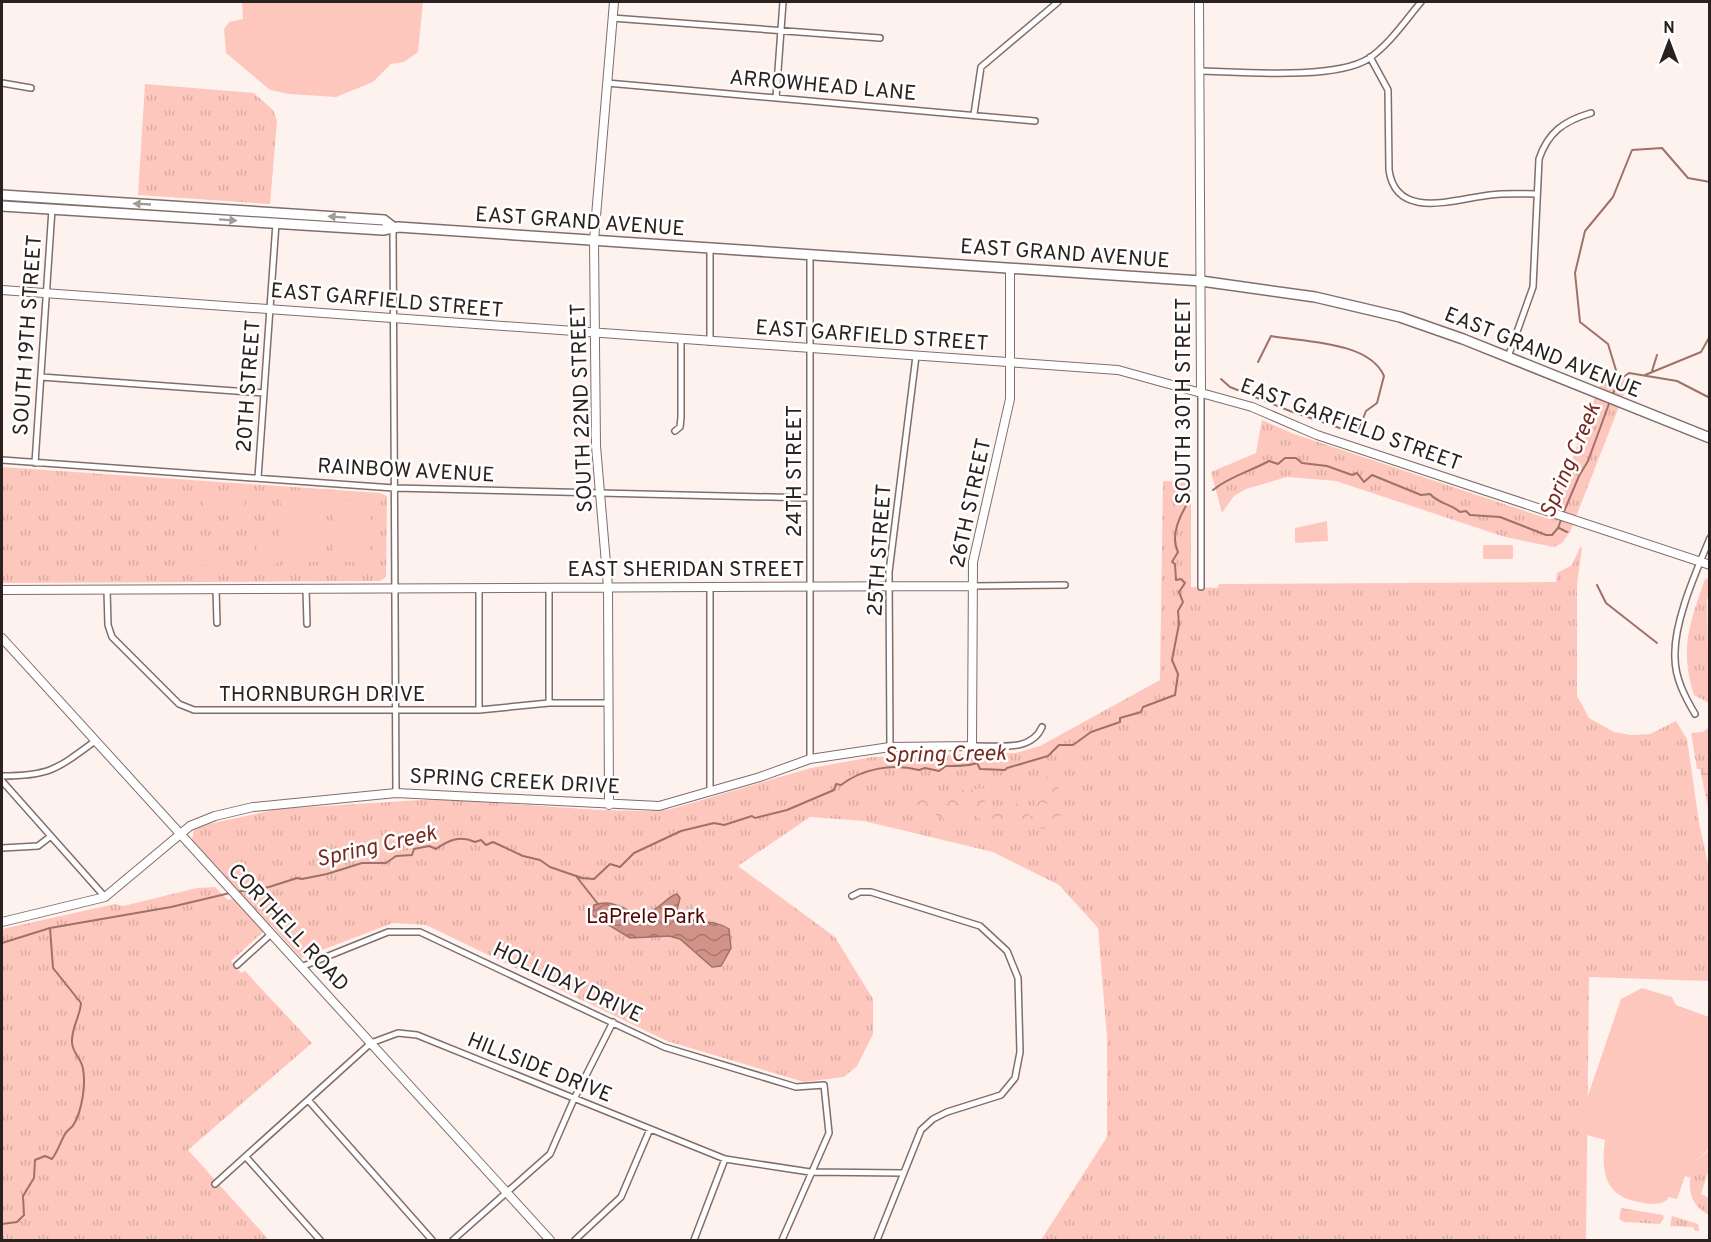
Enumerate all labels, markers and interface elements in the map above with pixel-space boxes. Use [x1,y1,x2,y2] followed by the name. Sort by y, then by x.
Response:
[1639,12,1699,72] north arrow
[1663,19,1675,39] text: N
[728,65,918,108] street label: ARROWHEAD LANE
[133,200,152,209] one-way arrow
[474,202,686,243] street label: EAST GRAND AVENUE
[328,212,347,221] one-way arrow
[218,216,237,225] one-way arrow
[8,234,49,436] street label: SOUTH 19TH STREET
[959,234,1171,275] street label: EAST GRAND AVENUE
[269,278,504,325] street label: EAST GARFIELD STREET
[1171,298,1198,504] street label: SOUTH 30TH STREET
[1440,302,1645,405] street label: EAST GRAND AVENUE
[565,303,600,513] street label: SOUTH 22ND STREET
[754,315,989,358] street label: EAST GARFIELD STREET
[231,319,268,453] street label: 20TH STREET
[1236,373,1465,478] street label: EAST GARFIELD STREET
[1535,398,1608,523] water label: Spring Creek
[782,405,809,537] street label: 24TH STREET
[945,436,998,571] street label: 26TH STREET
[317,453,495,490] street label: RAINBOW AVENUE
[862,483,899,617] street label: 25TH STREET
[567,557,805,584] street label: EAST SHERIDAN STREET
[219,682,425,709] street label: THORNBURGH DRIVE
[884,741,1007,770] water label: Spring Creek
[409,763,621,801] street label: SPRING CREEK DRIVE
[314,820,440,874] water label: Spring Creek
[222,858,354,998] street label: CORTHELL ROAD
[586,904,706,931] park label: LaPrele Park
[488,937,647,1030] street label: HOLLIDAY DRIVE
[463,1027,616,1110] street label: HILLSIDE DRIVE

